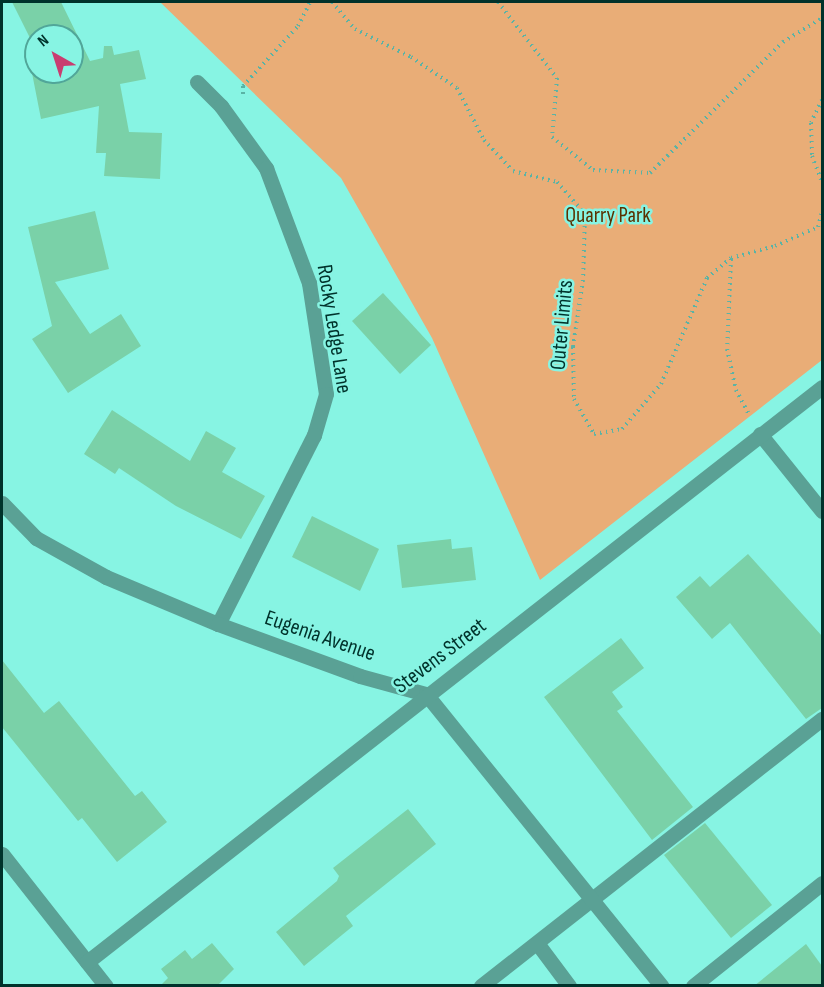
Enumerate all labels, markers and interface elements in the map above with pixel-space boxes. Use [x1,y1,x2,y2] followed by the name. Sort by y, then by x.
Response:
[24,24,84,84] north arrow
[34,31,53,51] text: N
[565,203,651,229] park label: Quarry Park
[311,263,357,395] street label: Rocky Ledge Lane
[545,279,579,371] street label: Outer Limits
[261,605,379,667] street label: Eugenia Avenue
[389,613,491,699] street label: Stevens Street

